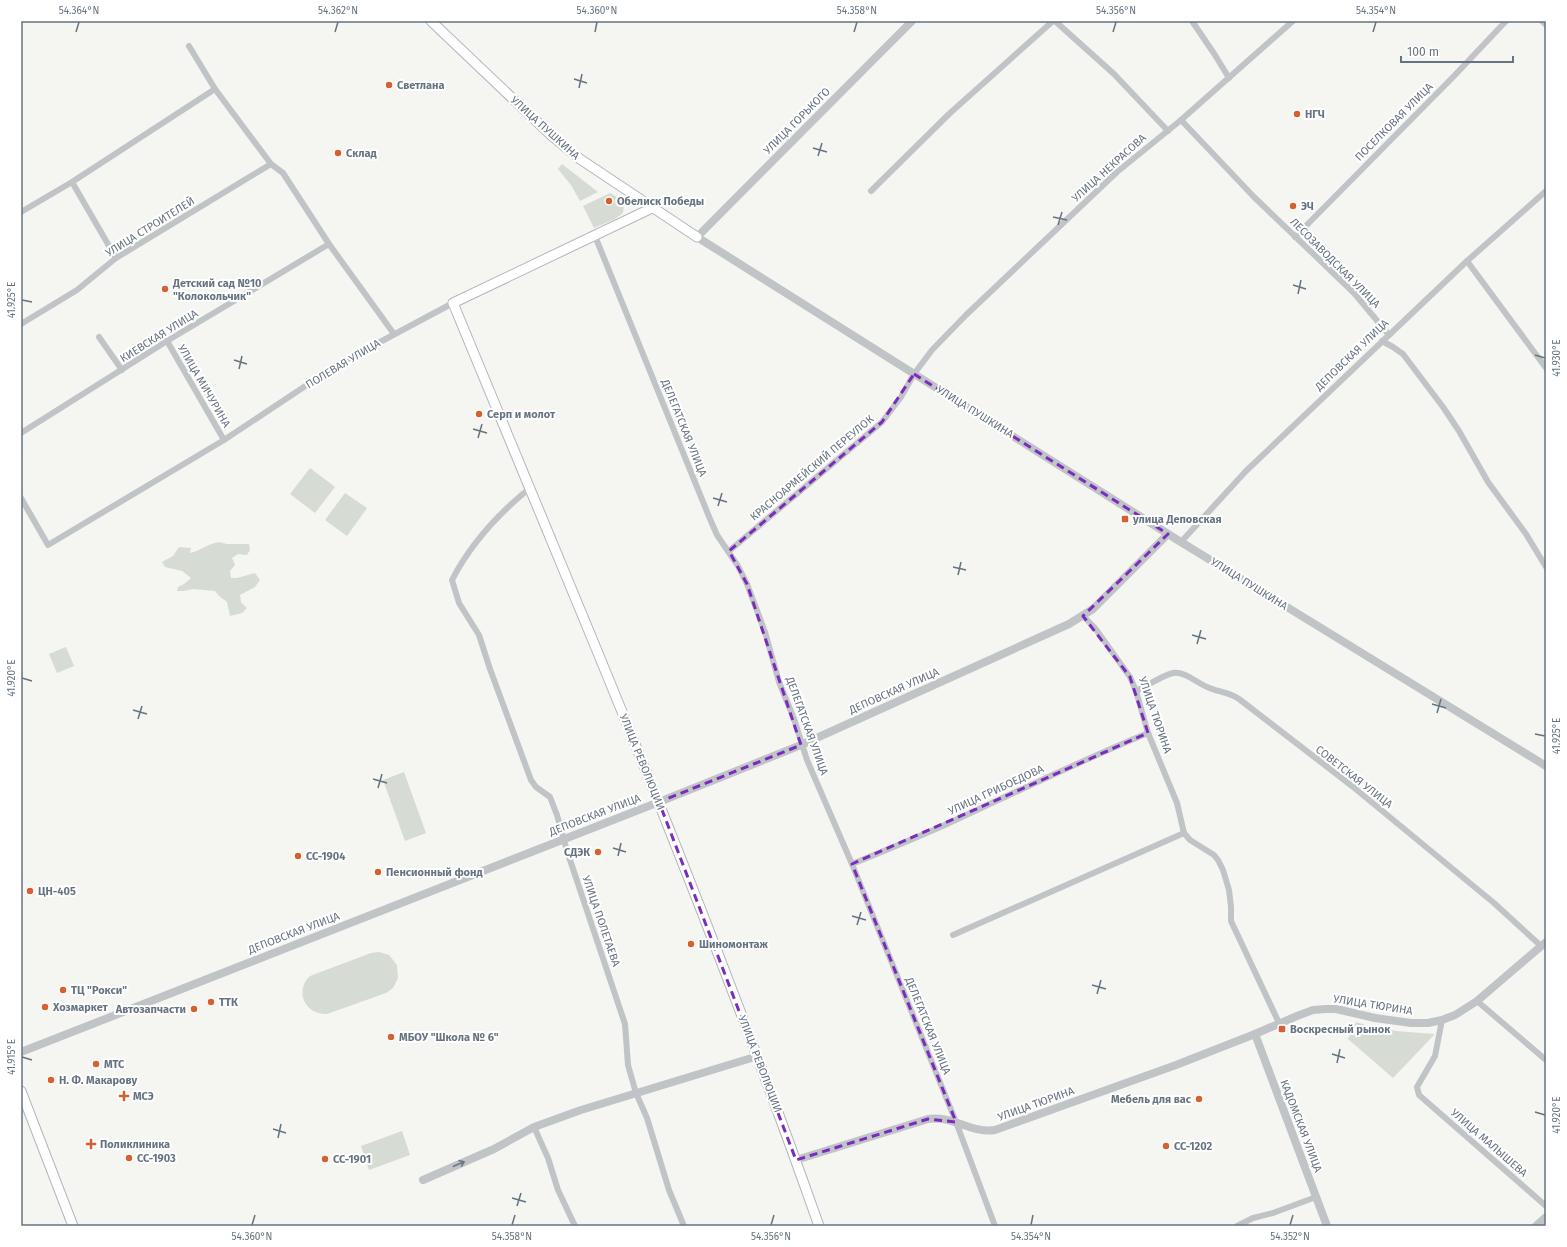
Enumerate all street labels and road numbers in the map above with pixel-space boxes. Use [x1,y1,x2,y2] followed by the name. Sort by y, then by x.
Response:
[1352,80,1436,164] street label: ПОСЕЛКОВАЯ УЛИЦА
[761,85,833,157] street label: УЛИЦА ГОРЬКОГО
[508,94,583,163] street label: УЛИЦА ПУШКИНА
[1069,131,1149,205] street label: УЛИЦА НЕКРАСОВА
[103,194,197,260] street label: УЛИЦА СТРОИТЕЛЕЙ
[1287,215,1383,311] street label: ЛЕСОЗАВОДСКАЯ УЛИЦА
[118,306,201,365] street label: КИЕВСКАЯ УЛИЦА
[1312,316,1392,394] street label: ДЕПОВСКАЯ УЛИЦА
[303,336,383,391] street label: ПОЛЕВАЯ УЛИЦА
[175,342,233,430] street label: УЛИЦА МИЧУРИНА
[658,376,710,479] street label: ДЕЛЕГАТСКАЯ УЛИЦА
[934,383,1016,441] street label: УЛИЦА ПУШКИНА
[748,412,877,523] street label: КРАСНОАРМЕЙСКИЙ ПЕРЕУЛОК
[1208,555,1290,613] street label: УЛИЦА ПУШКИНА
[846,665,942,717] street label: ДЕПОВСКАЯ УЛИЦА
[783,674,831,778] street label: ДЕЛЕГАТСКАЯ УЛИЦА
[1136,675,1174,756] street label: УЛИЦА ТЮРИНА
[617,712,667,812] street label: УЛИЦА РЕВОЛЮЦИИ
[1313,743,1396,811] street label: СОВЕТСКАЯ УЛИЦА
[946,762,1046,818] street label: УЛИЦА ГРИБОЕДОВА
[546,791,643,839] street label: ДЕПОВСКАЯ УЛИЦА
[579,874,623,969] street label: УЛИЦА ПОЛЕТАЕВА
[245,909,342,957] street label: ДЕПОВСКАЯ УЛИЦА
[902,974,954,1077] street label: ДЕЛЕГАТСКАЯ УЛИЦА
[1332,992,1414,1018] street label: УЛИЦА ТЮРИНА
[736,1014,784,1114] street label: УЛИЦА РЕВОЛЮЦИИ
[1277,1078,1325,1175] street label: КАДОМСКАЯ УЛИЦА
[996,1084,1077,1124] street label: УЛИЦА ТЮРИНА
[1448,1106,1530,1180] street label: УЛИЦА МАЛЫШЕВА

